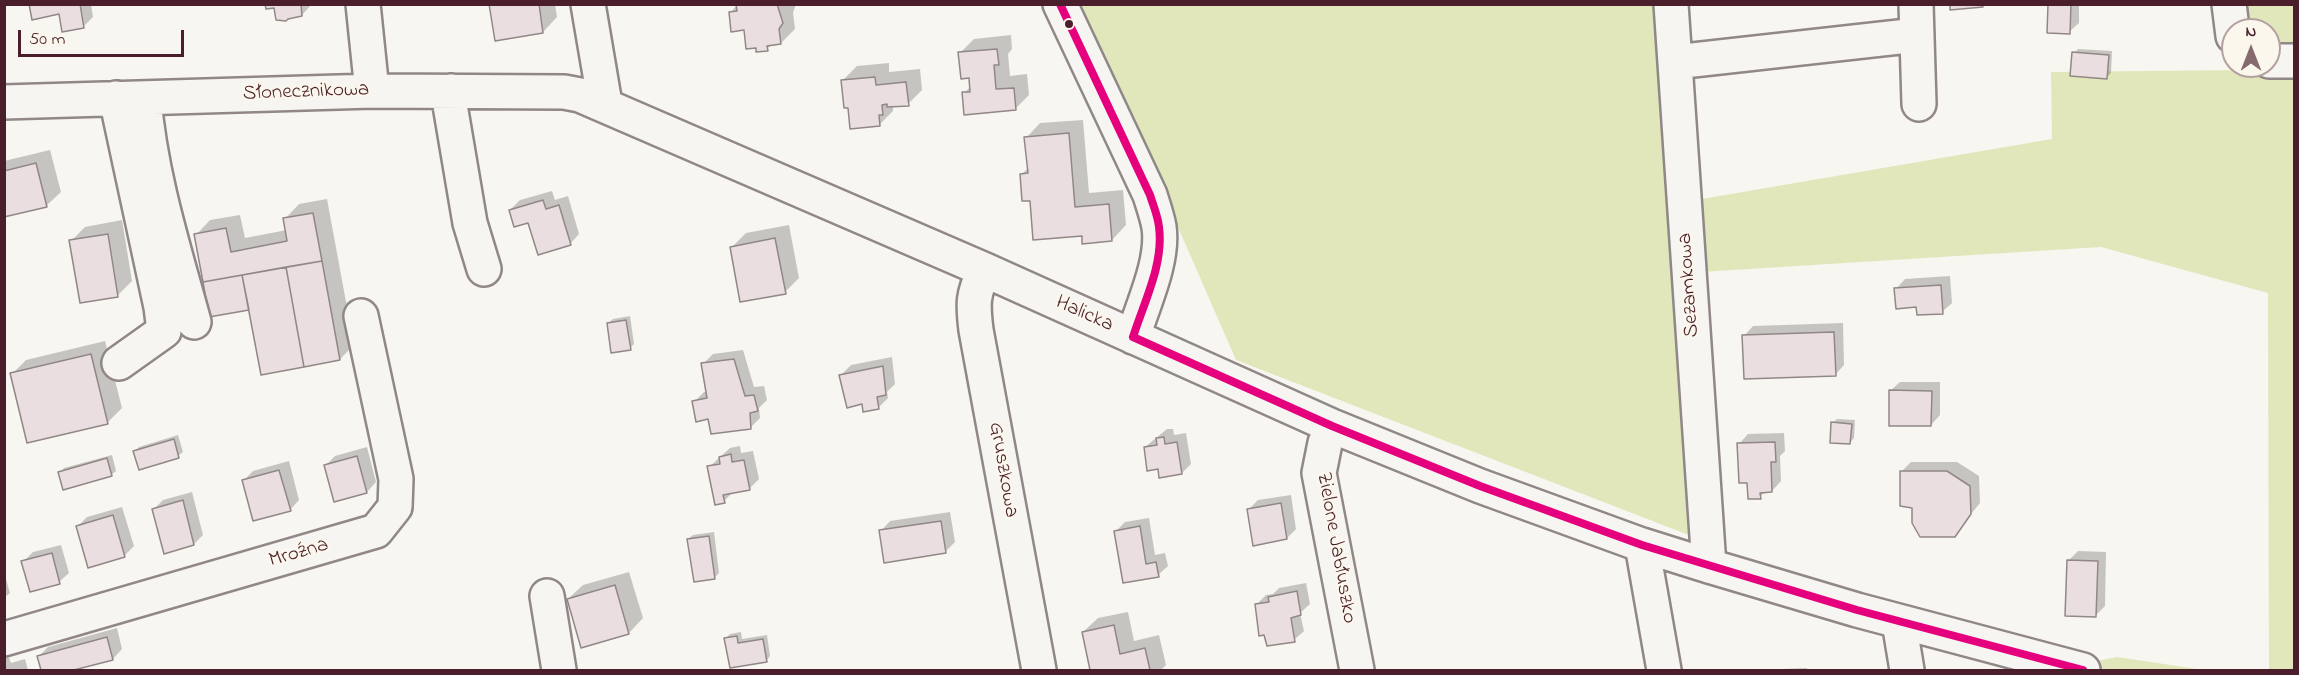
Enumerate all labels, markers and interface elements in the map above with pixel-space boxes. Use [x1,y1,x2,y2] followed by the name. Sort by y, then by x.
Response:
[21,18,188,56] scale bar
[1063,18,1075,30] unlabelled marker
[2221,18,2281,78] north arrow
[2246,20,2256,44] text: N
[29,27,66,53] text: 50 m
[242,78,370,108] street label: Słonecznikowa
[1674,232,1706,338] street label: Sezamkowa
[1051,291,1117,339] street label: Halicka
[981,420,1023,520] street label: Gruszkowa
[1309,471,1361,625] street label: Zielone Jabłuszko
[266,534,332,574] street label: Mroźna

